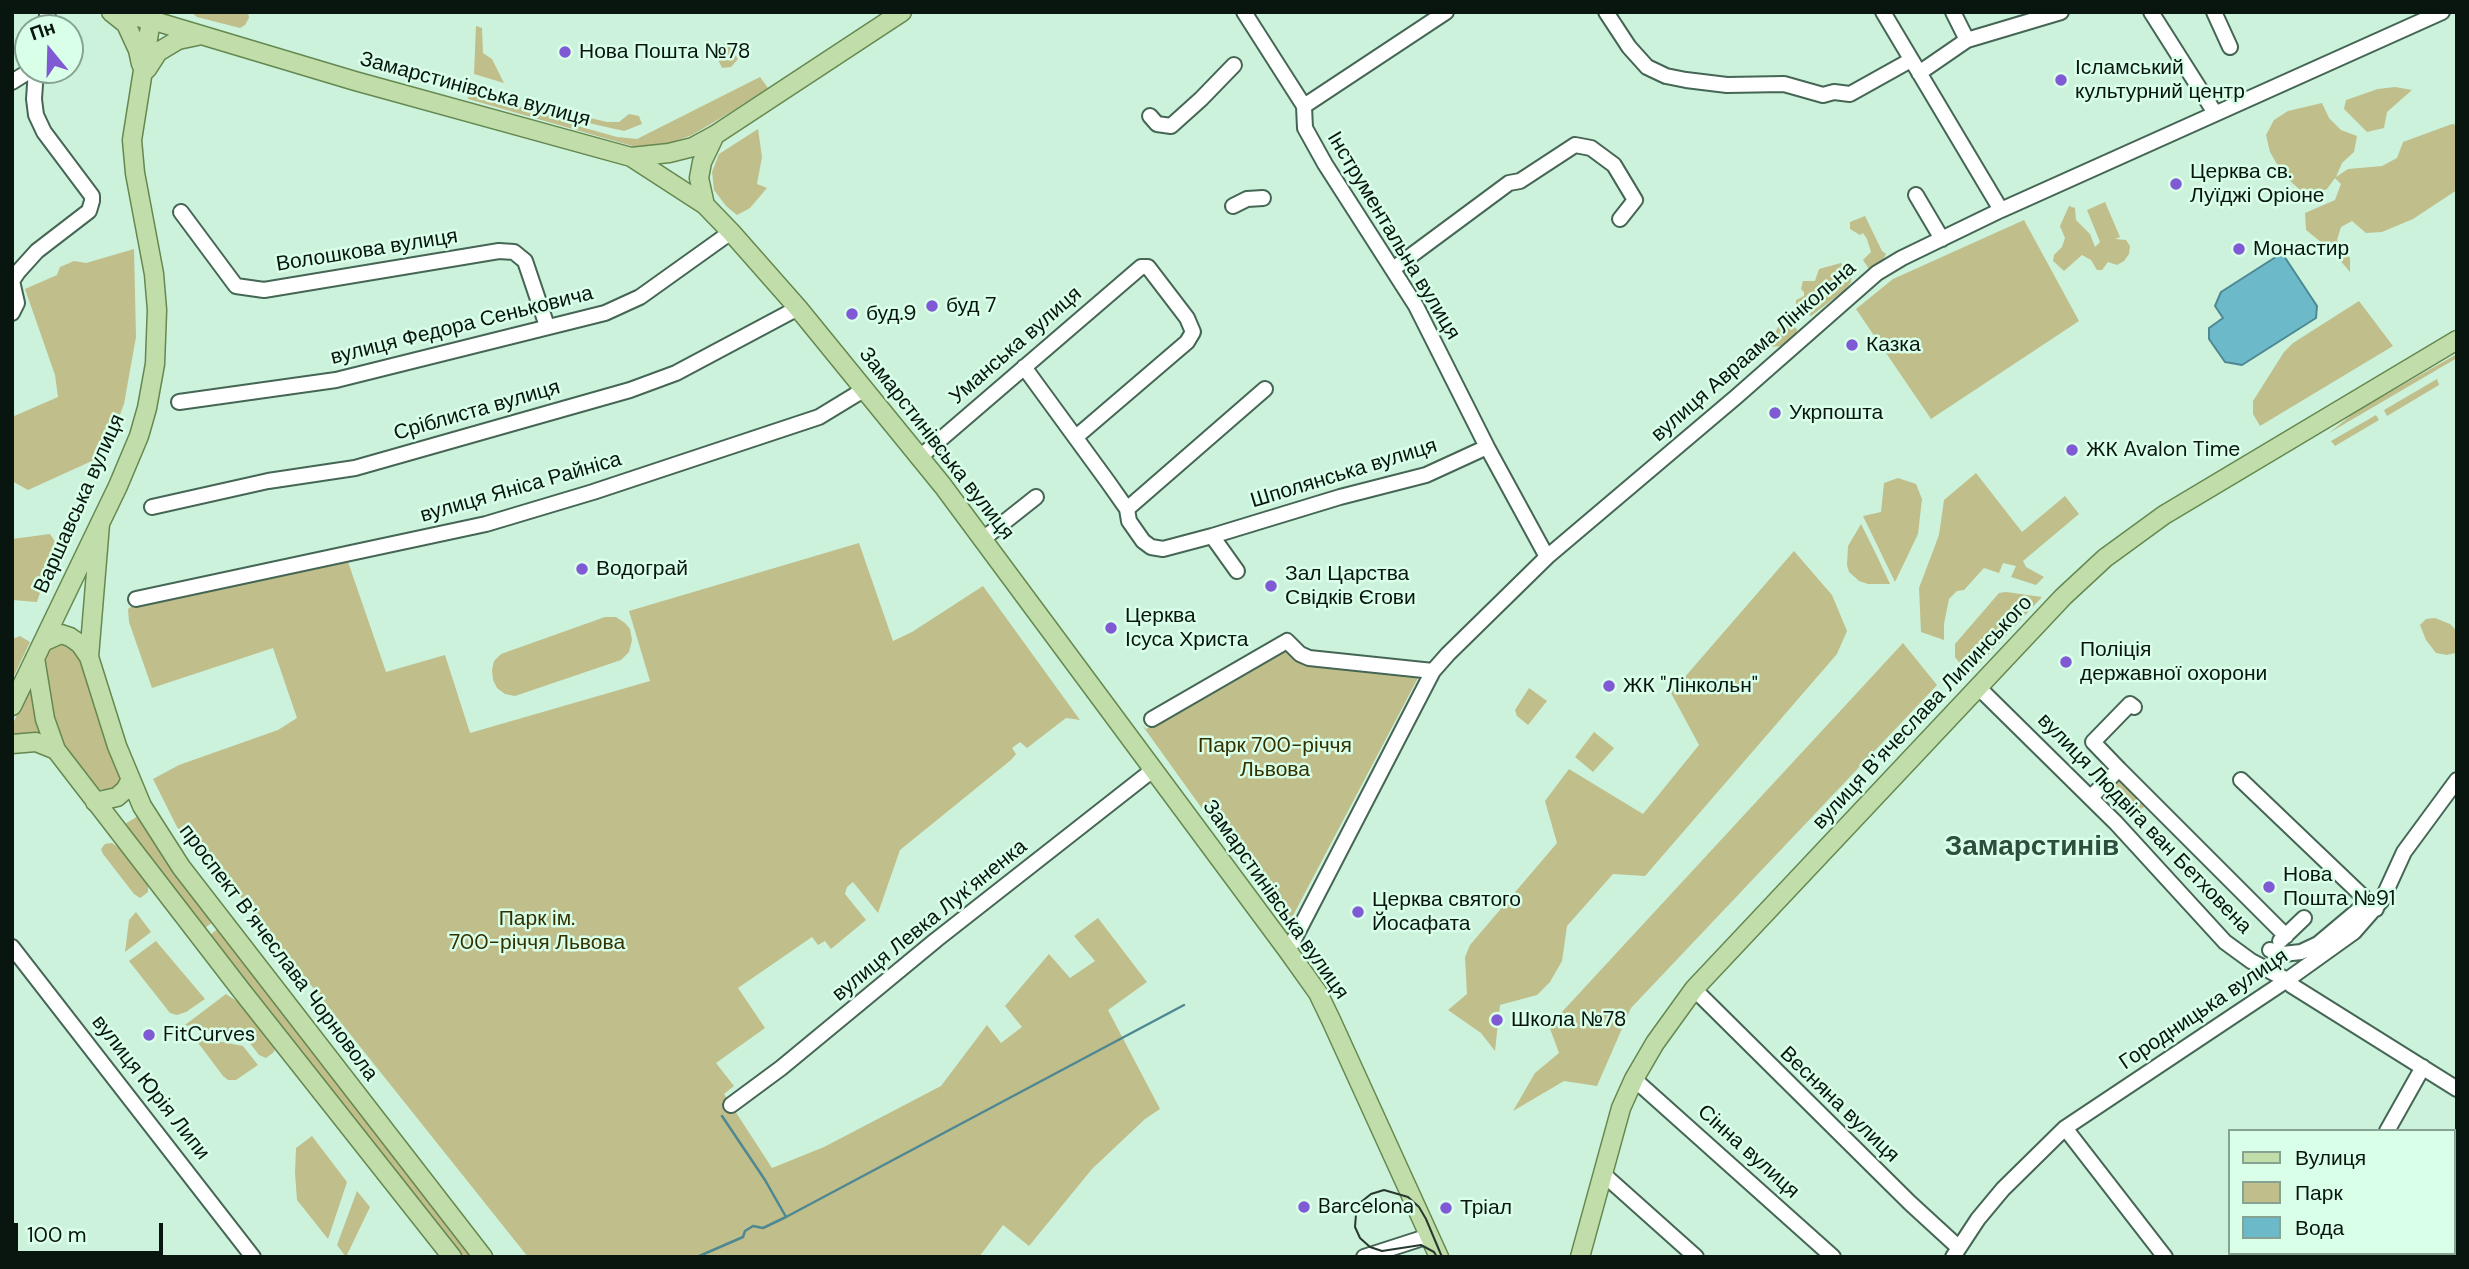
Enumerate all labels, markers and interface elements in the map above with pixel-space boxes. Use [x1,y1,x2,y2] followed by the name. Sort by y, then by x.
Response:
[14,14,84,84] north arrow
[27,15,59,46] text: Пн
[579,39,750,65] place label: Нова Пошта №78
[557,44,573,60] marker: Нова Пошта №78
[357,47,593,133] street label: Замарстинівська вулиця
[2075,55,2245,105] place label: Ісламський культурний центр
[2053,72,2069,88] marker: Ісламський культурний центр
[1321,127,1465,345] street label: Інструментальна вулиця
[2190,159,2325,209] place label: Церква св. Луїджі Оріоне
[2168,176,2184,192] marker: Церква св. Луїджі Оріоне
[274,224,460,278] street label: Волошкова вулиця
[2253,236,2349,262] place label: Монастир
[2231,241,2247,257] marker: Монастир
[1647,256,1861,448] street label: вулиця Авраама Лінкольна
[328,281,596,371] street label: вулиця Федора Сеньковича
[945,282,1087,410] street label: Уманська вулиця
[946,293,996,319] place label: буд 7
[924,298,940,314] marker: буд 7
[866,301,916,327] place label: буд.9
[844,306,860,322] marker: буд.9
[1866,332,1921,358] place label: Казка
[1844,337,1860,353] marker: Казка
[853,343,1019,545] street label: Замарстинівська вулиця
[391,375,563,447] street label: Сріблиста вулиця
[1789,400,1883,426] place label: Укрпошта
[1767,405,1783,421] marker: Укрпошта
[29,411,131,597] street label: Варшавська вулиця
[1248,434,1440,514] street label: Шполянська вулиця
[2086,437,2240,463] place label: ЖК Avalon Time
[2064,442,2080,458] marker: ЖК Avalon Time
[418,447,624,529] street label: вулиця Яніса Райніса
[596,556,688,582] place label: Водограй
[574,561,590,577] marker: Водограй
[1285,561,1416,611] place label: Зал Царства Свідків Єгови
[1263,578,1279,594] marker: Зал Царства Свідків Єгови
[1808,591,2038,835] street label: вулиця Вʼячеслава Липинського
[1125,603,1248,653] place label: Церква Ісуса Христа
[1103,620,1119,636] marker: Церква Ісуса Христа
[2080,637,2267,687] place label: Поліція державної охорони
[2058,654,2074,670] marker: Поліція державної охорони
[1623,673,1758,699] place label: ЖК "Лінкольн"
[1601,678,1617,694] marker: ЖК "Лінкольн"
[2032,708,2256,940] street label: вулиця Людвіга ван Бетховена
[1198,733,1352,783] park label: Парк 700-річчя Львова
[1197,795,1353,1005] street label: Замарстинівська вулиця
[173,820,383,1086] street label: проспект Вʼячеслава Чорновола
[1945,831,2119,865] district label: Замарстинів
[828,835,1032,1007] street label: вулиця Левка Лукʼяненка
[2283,862,2395,912] place label: Нова Пошта №91
[2261,879,2277,895] marker: Нова Пошта №91
[1372,887,1521,937] place label: Церква святого Йосафата
[1350,904,1366,920] marker: Церква святого Йосафата
[449,906,625,956] park label: Парк ім. 700-річчя Львова
[2115,944,2293,1076] street label: Городницька вулиця
[1511,1007,1627,1033] place label: Школа №78
[86,1011,214,1165] street label: вулиця Юрія Липи
[1489,1012,1505,1028] marker: Школа №78
[163,1022,255,1048] place label: FitCurves
[141,1027,157,1043] marker: FitCurves
[1774,1042,1904,1168] street label: Весняна вулиця
[1692,1100,1804,1204] street label: Сінна вулиця
[2228,1129,2455,1255] legend
[2295,1144,2366,1172] text: Вулиця
[2295,1179,2343,1207] text: Парк
[1318,1194,1414,1220] place label: Barcelona
[1460,1195,1512,1221] place label: Тріал
[1296,1199,1312,1215] marker: Barcelona
[1438,1200,1454,1216] marker: Тріал
[18,1210,166,1254] scale bar
[2295,1214,2344,1242] text: Вода
[27,1221,87,1249] text: 100 m

